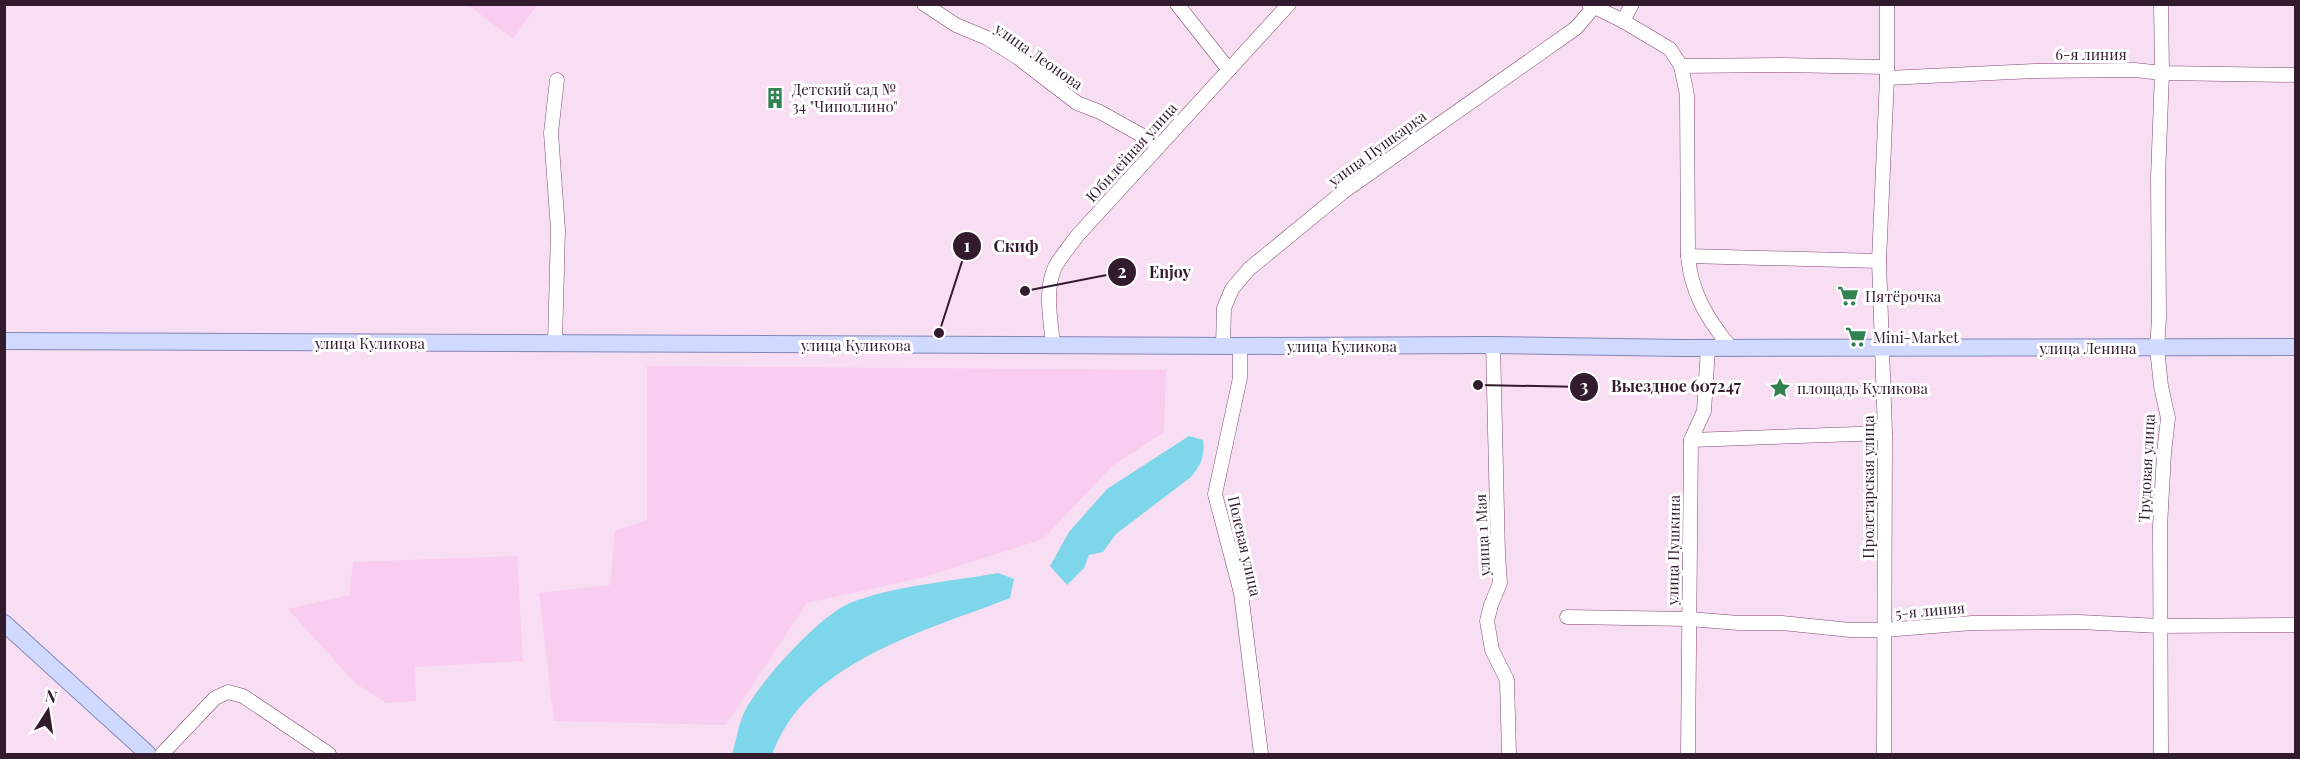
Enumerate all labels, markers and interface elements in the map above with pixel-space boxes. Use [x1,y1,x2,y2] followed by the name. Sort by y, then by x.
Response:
[990,18,1087,94] street label: улица Леонова
[2055,44,2127,64] street label: 6-я линия
[792,79,898,116] place label: Детский сад № 34 "Чиполлино"
[763,86,787,110] building icon: Детский сад № 34 "Чиполлино"
[1081,98,1181,206] street label: Юбилейная улица
[1323,105,1430,191] street label: улица Пушкарка
[952,229,1051,263] callout: Скиф
[964,233,971,257] text: 1
[993,235,1039,256] text: Скиф
[1107,255,1203,289] callout: Enjoy
[1117,259,1127,283] text: 2
[1149,261,1192,282] text: Enjoy
[1836,284,1860,308] supermarket icon: Пятёрочка
[1865,286,1942,306] place label: Пятёрочка
[1844,325,1868,349] supermarket icon: Mini-Market
[1873,327,1959,347] place label: Mini-Market
[314,333,425,353] street label: улица Куликова
[800,335,911,355] street label: улица Куликова
[1286,336,1397,356] street label: улица Куликова
[2038,338,2137,358] street label: улица Ленина
[1569,370,1753,404] callout: Выездное 607247
[1580,374,1589,398] text: 3
[1611,375,1742,396] text: Выездное 607247
[1768,376,1792,400] place icon: площадь Куликова
[1797,378,1929,398] place label: площадь Куликова
[2133,413,2159,523] street label: Трудовая улица
[1858,415,1878,559] street label: Пролетарская улица
[1224,494,1266,599] street label: Полевая улица
[1470,494,1494,577] street label: улица 1 Мая
[1662,494,1684,606] street label: улица Пушкина
[1894,597,1966,623] street label: 5-я линия
[18,681,78,741] north arrow
[43,684,59,707] text: N

